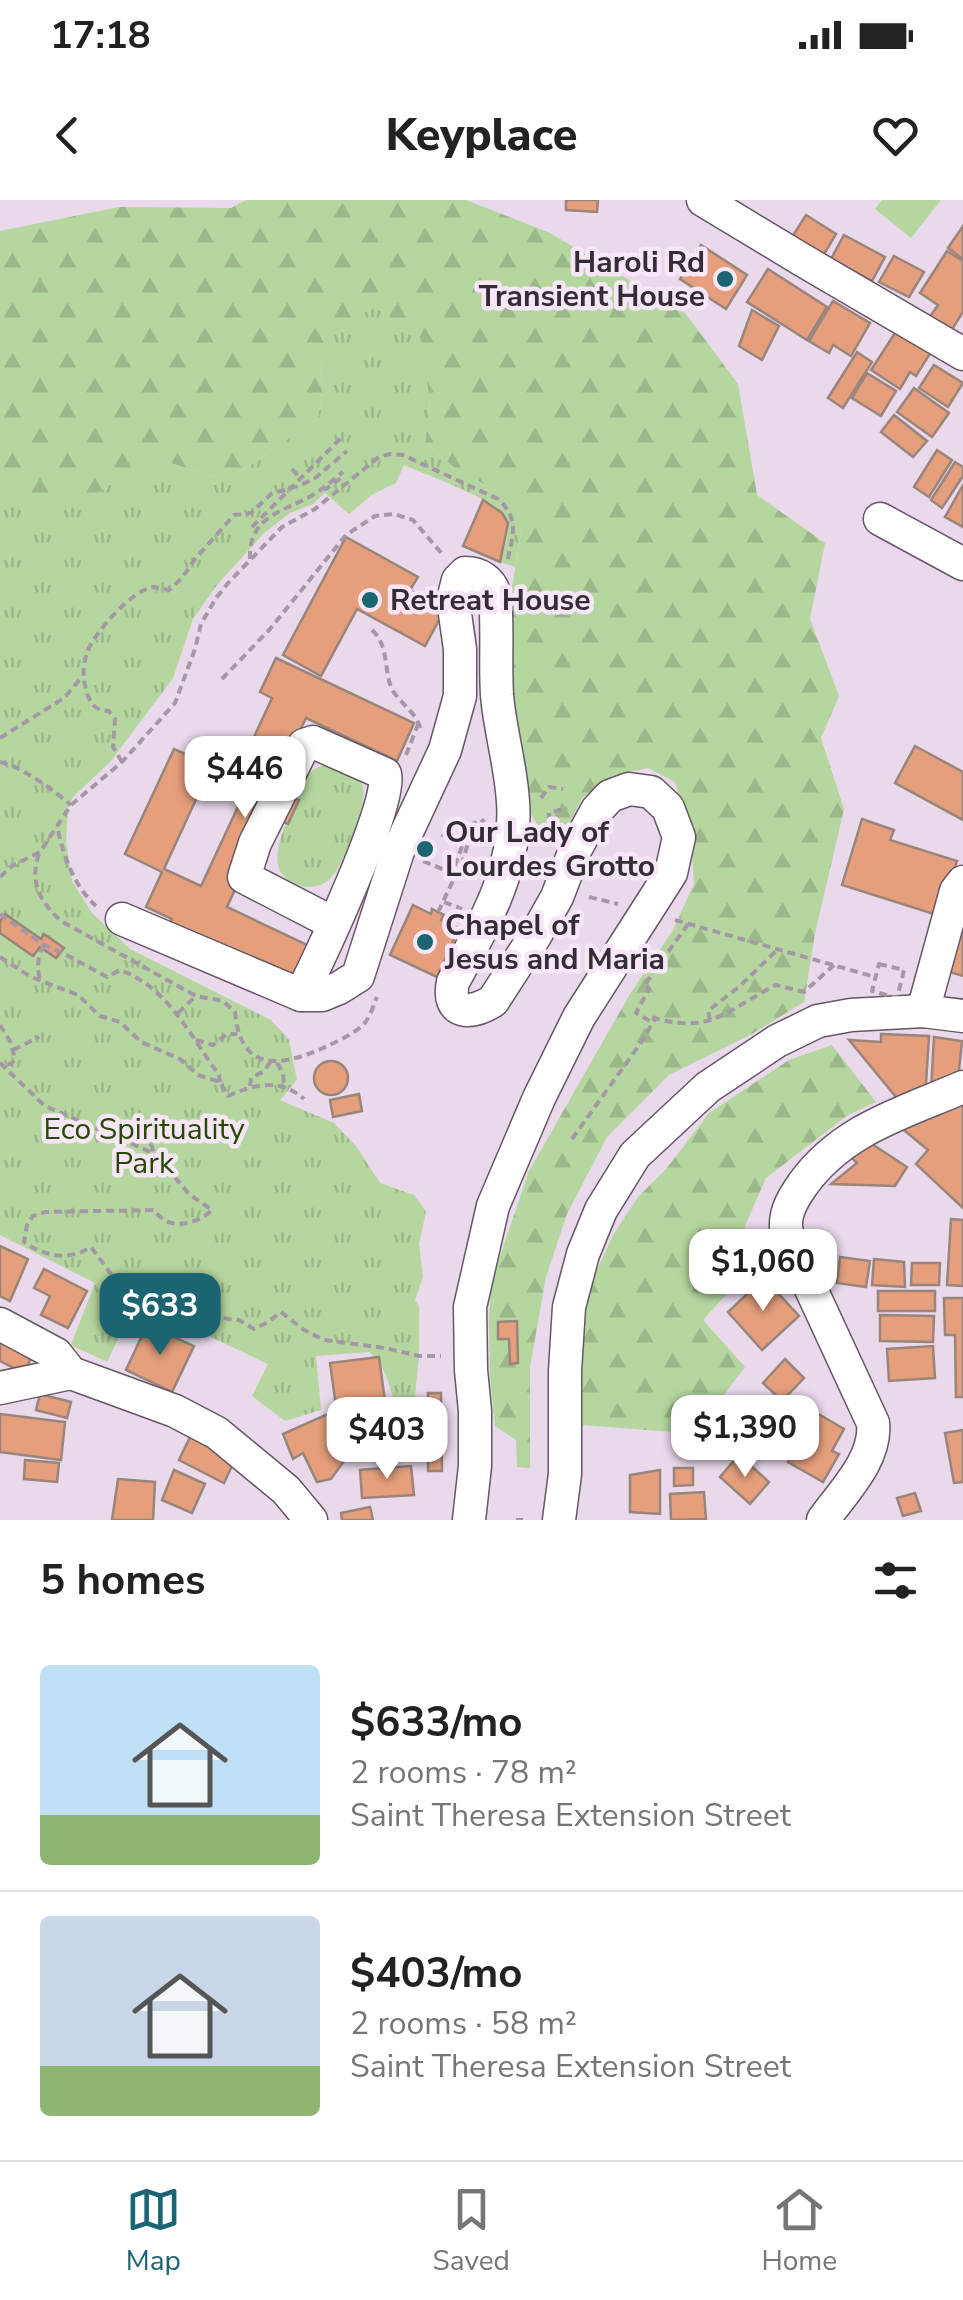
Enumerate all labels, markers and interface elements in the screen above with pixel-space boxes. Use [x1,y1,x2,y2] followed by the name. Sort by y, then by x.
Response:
[50,10,151,61] text: 17:18
[386,105,577,166] text: Keyplace
[40,108,95,163] icon: back
[868,108,923,163] icon: heart
[479,242,705,317] place label: Haroli Rd Transient House
[714,268,736,290] marker: Haroli Rd Transient House
[390,580,590,621] place label: Retreat House
[359,589,381,611] marker: Retreat House
[186,736,304,821] pin: $446
[207,747,283,790] text: $446
[445,812,655,887] place label: Our Lady of Lourdes Grotto
[414,838,436,860] marker: Our Lady of Lourdes Grotto
[444,905,665,980] place label: Chapel of Jesus and Maria
[414,931,436,953] marker: Chapel of Jesus and Maria
[43,1109,245,1184] park label: Eco Spirituality Park
[682,1229,844,1314] pin: $1,060
[711,1240,815,1283] text: $1,060
[101,1273,219,1358] pin: $633
[122,1284,198,1327] text: $633
[664,1395,826,1480] pin: $1,390
[328,1397,446,1482] pin: $403
[693,1406,797,1449] text: $1,390
[349,1408,425,1451] text: $403
[40,1552,205,1609] text: 5 homes
[868,1553,923,1608] icon: filters
[350,1694,522,1751] text: $633/mo
[120,1705,240,1825] icon: home
[350,1751,577,1794] text: 2 rooms · 78 m²
[350,1794,791,1837] text: Saint Theresa Extension Street
[350,1945,522,2002] text: $403/mo
[120,1956,240,2076] icon: home
[350,2002,577,2045] text: 2 rooms · 58 m²
[350,2045,791,2088] text: Saint Theresa Extension Street
[126,2182,181,2280] tab: Map
[433,2182,510,2280] tab: Saved
[761,2182,837,2280] tab: Home

